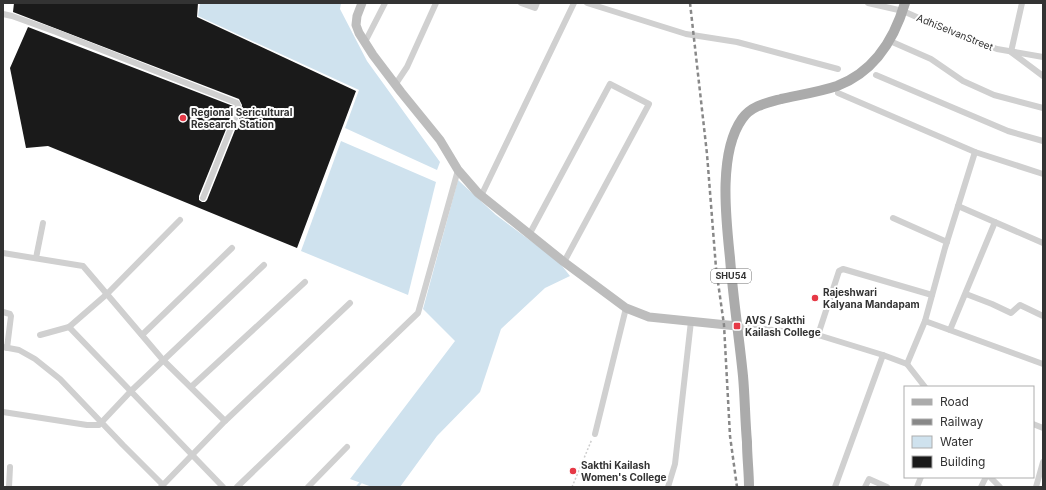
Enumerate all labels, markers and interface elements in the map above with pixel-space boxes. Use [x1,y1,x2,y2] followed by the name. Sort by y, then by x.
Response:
[915,11,996,53] street label: AdhiSelvanStreet
[191,106,293,130] place label: Regional Sericultural Research Station
[178,113,188,123] marker: Regional Sericultural Research Station
[711,269,751,283] road number: SHU54
[823,286,920,311] place label: Rajeshwari Kalyana Mandapam
[810,293,820,303] marker: Rajeshwari Kalyana Mandapam
[745,314,821,339] place label: AVS / Sakthi Kailash College
[732,321,742,331] marker: AVS / Sakthi Kailash College
[904,386,1034,478] legend
[940,394,969,409] text: Road
[940,414,984,429] text: Railway
[940,434,974,449] text: Water
[940,454,985,469] text: Building
[581,459,667,484] place label: Sakthi Kailash Women's College
[568,466,578,476] marker: Sakthi Kailash Women's College

